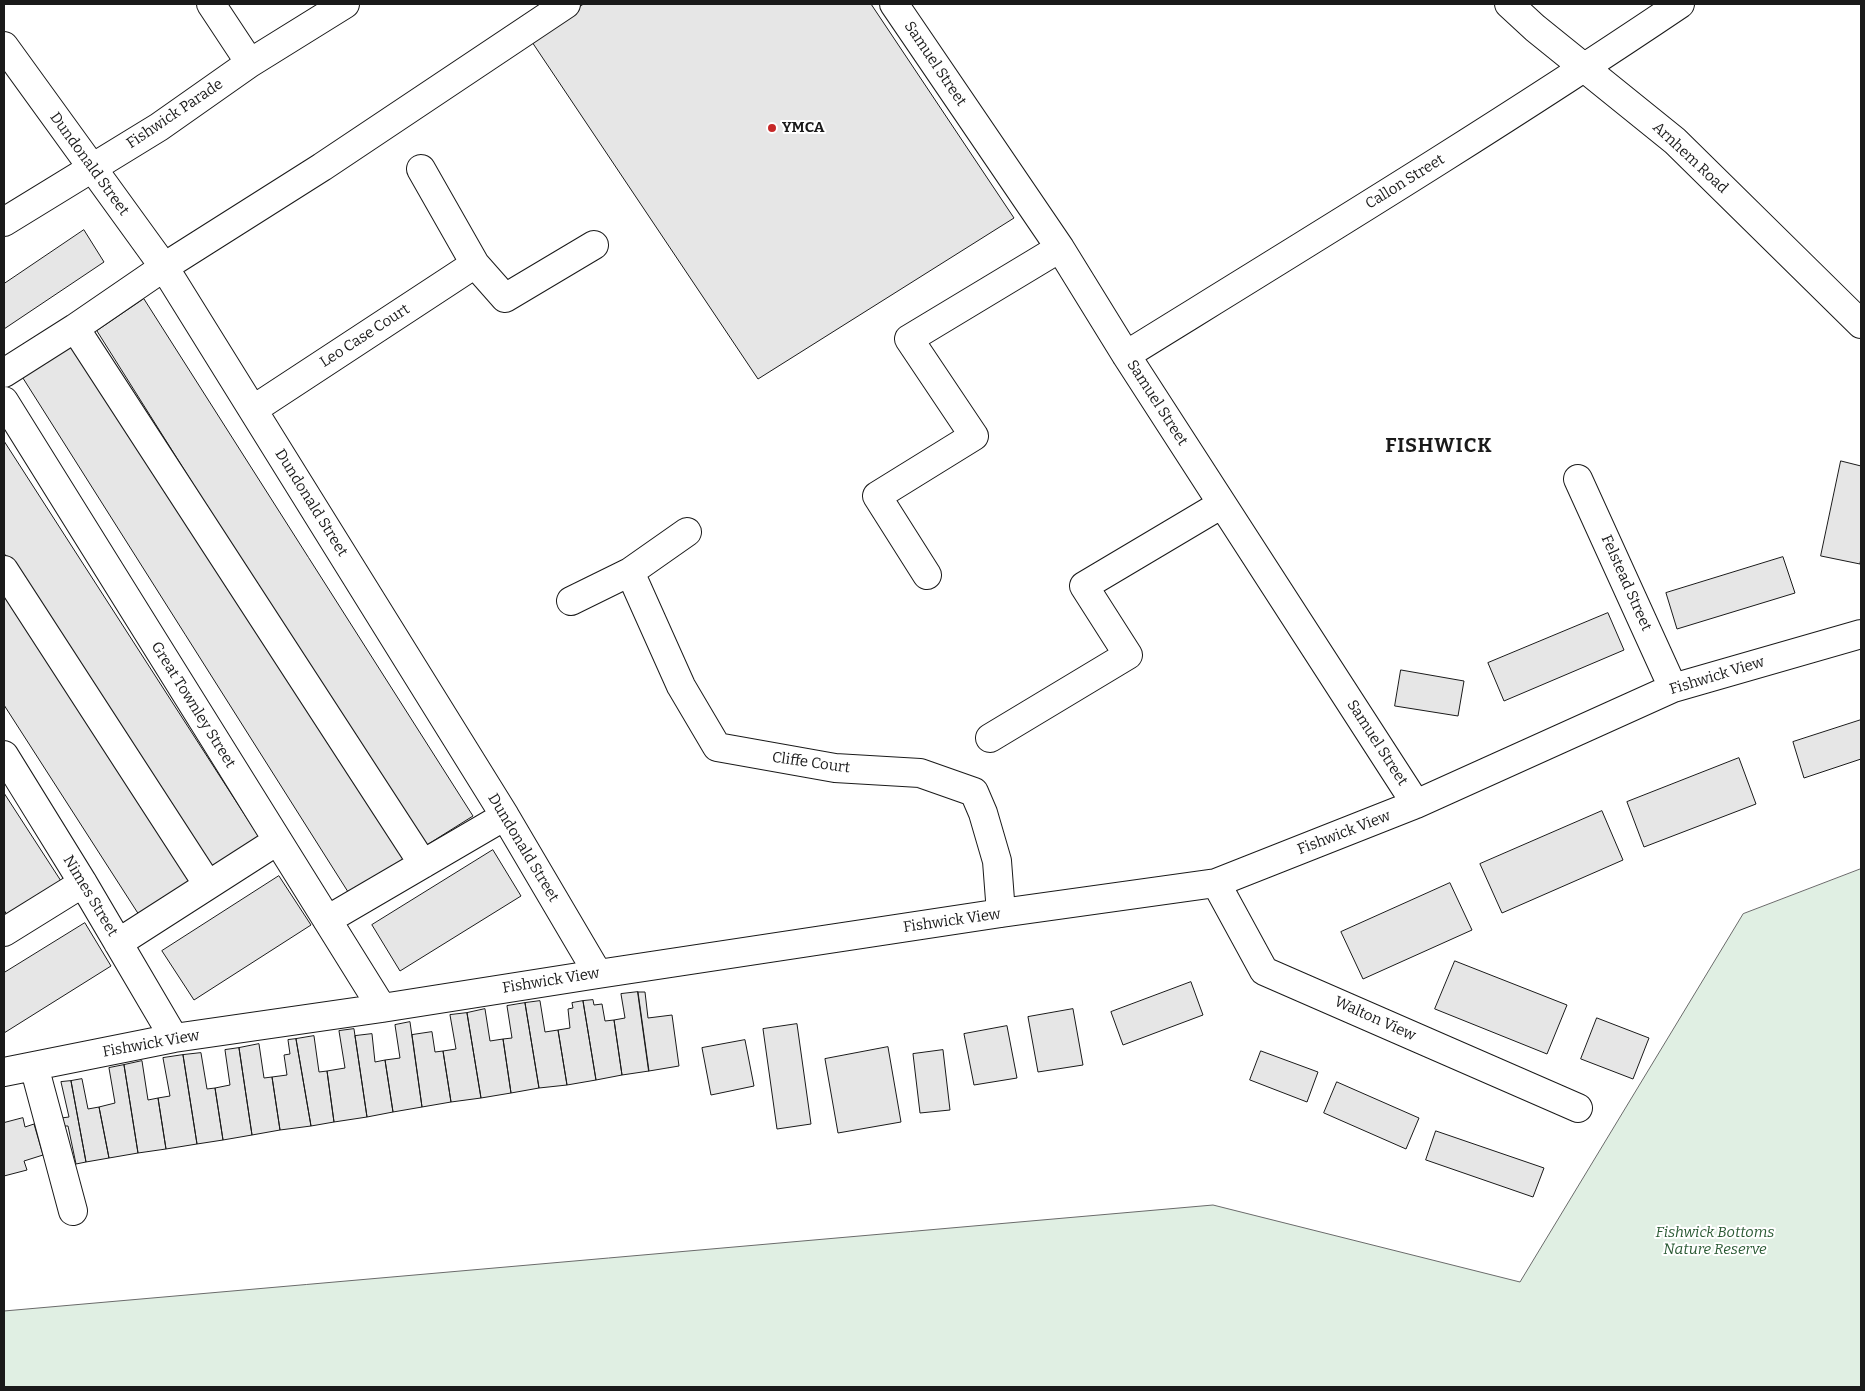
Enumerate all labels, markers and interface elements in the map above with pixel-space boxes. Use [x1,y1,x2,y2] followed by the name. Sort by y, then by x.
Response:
[900,18,970,110] street label: Samuel Street
[123,75,227,153] street label: Fishwick Parade
[46,109,132,219] street label: Dundonald Street
[782,119,825,137] place label: YMCA
[1649,119,1731,197] street label: Arnhem Road
[766,122,778,134] marker: YMCA
[1362,151,1448,213] street label: Callon Street
[317,300,413,372] street label: Leo Case Court
[1123,357,1191,449] street label: Samuel Street
[1384,434,1494,458] district label: FISHWICK
[271,446,351,560] street label: Dundonald Street
[1597,532,1655,634] street label: Felstead Street
[147,639,239,771] street label: Great Townley Street
[1667,653,1767,699] street label: Fishwick View
[1343,697,1411,789] street label: Samuel Street
[771,749,851,777] street label: Cliffe Court
[484,791,562,905] street label: Dundonald Street
[1295,807,1393,859] street label: Fishwick View
[59,852,121,940] street label: Nimes Street
[902,905,1002,937] street label: Fishwick View
[501,964,601,998] street label: Fishwick View
[1332,993,1418,1045] street label: Walton View
[101,1027,201,1061] street label: Fishwick View
[1656,1224,1774,1259] park label: Fishwick Bottoms Nature Reserve

